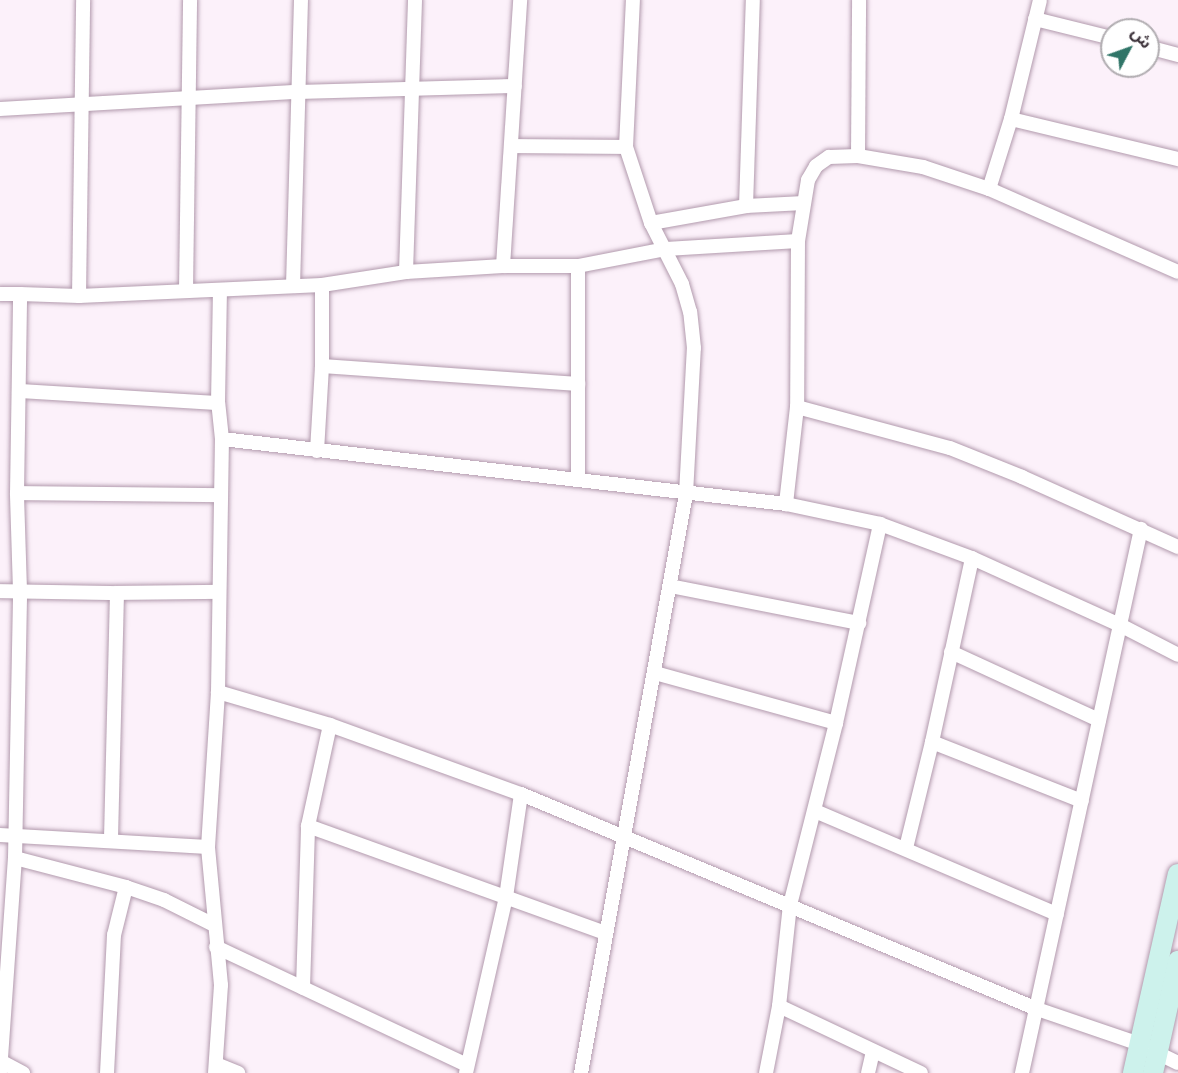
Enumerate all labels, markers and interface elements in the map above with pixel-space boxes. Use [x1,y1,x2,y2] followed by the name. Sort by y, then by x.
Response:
[1100,18,1160,78] north arrow
[1127,22,1158,53] text: ش

